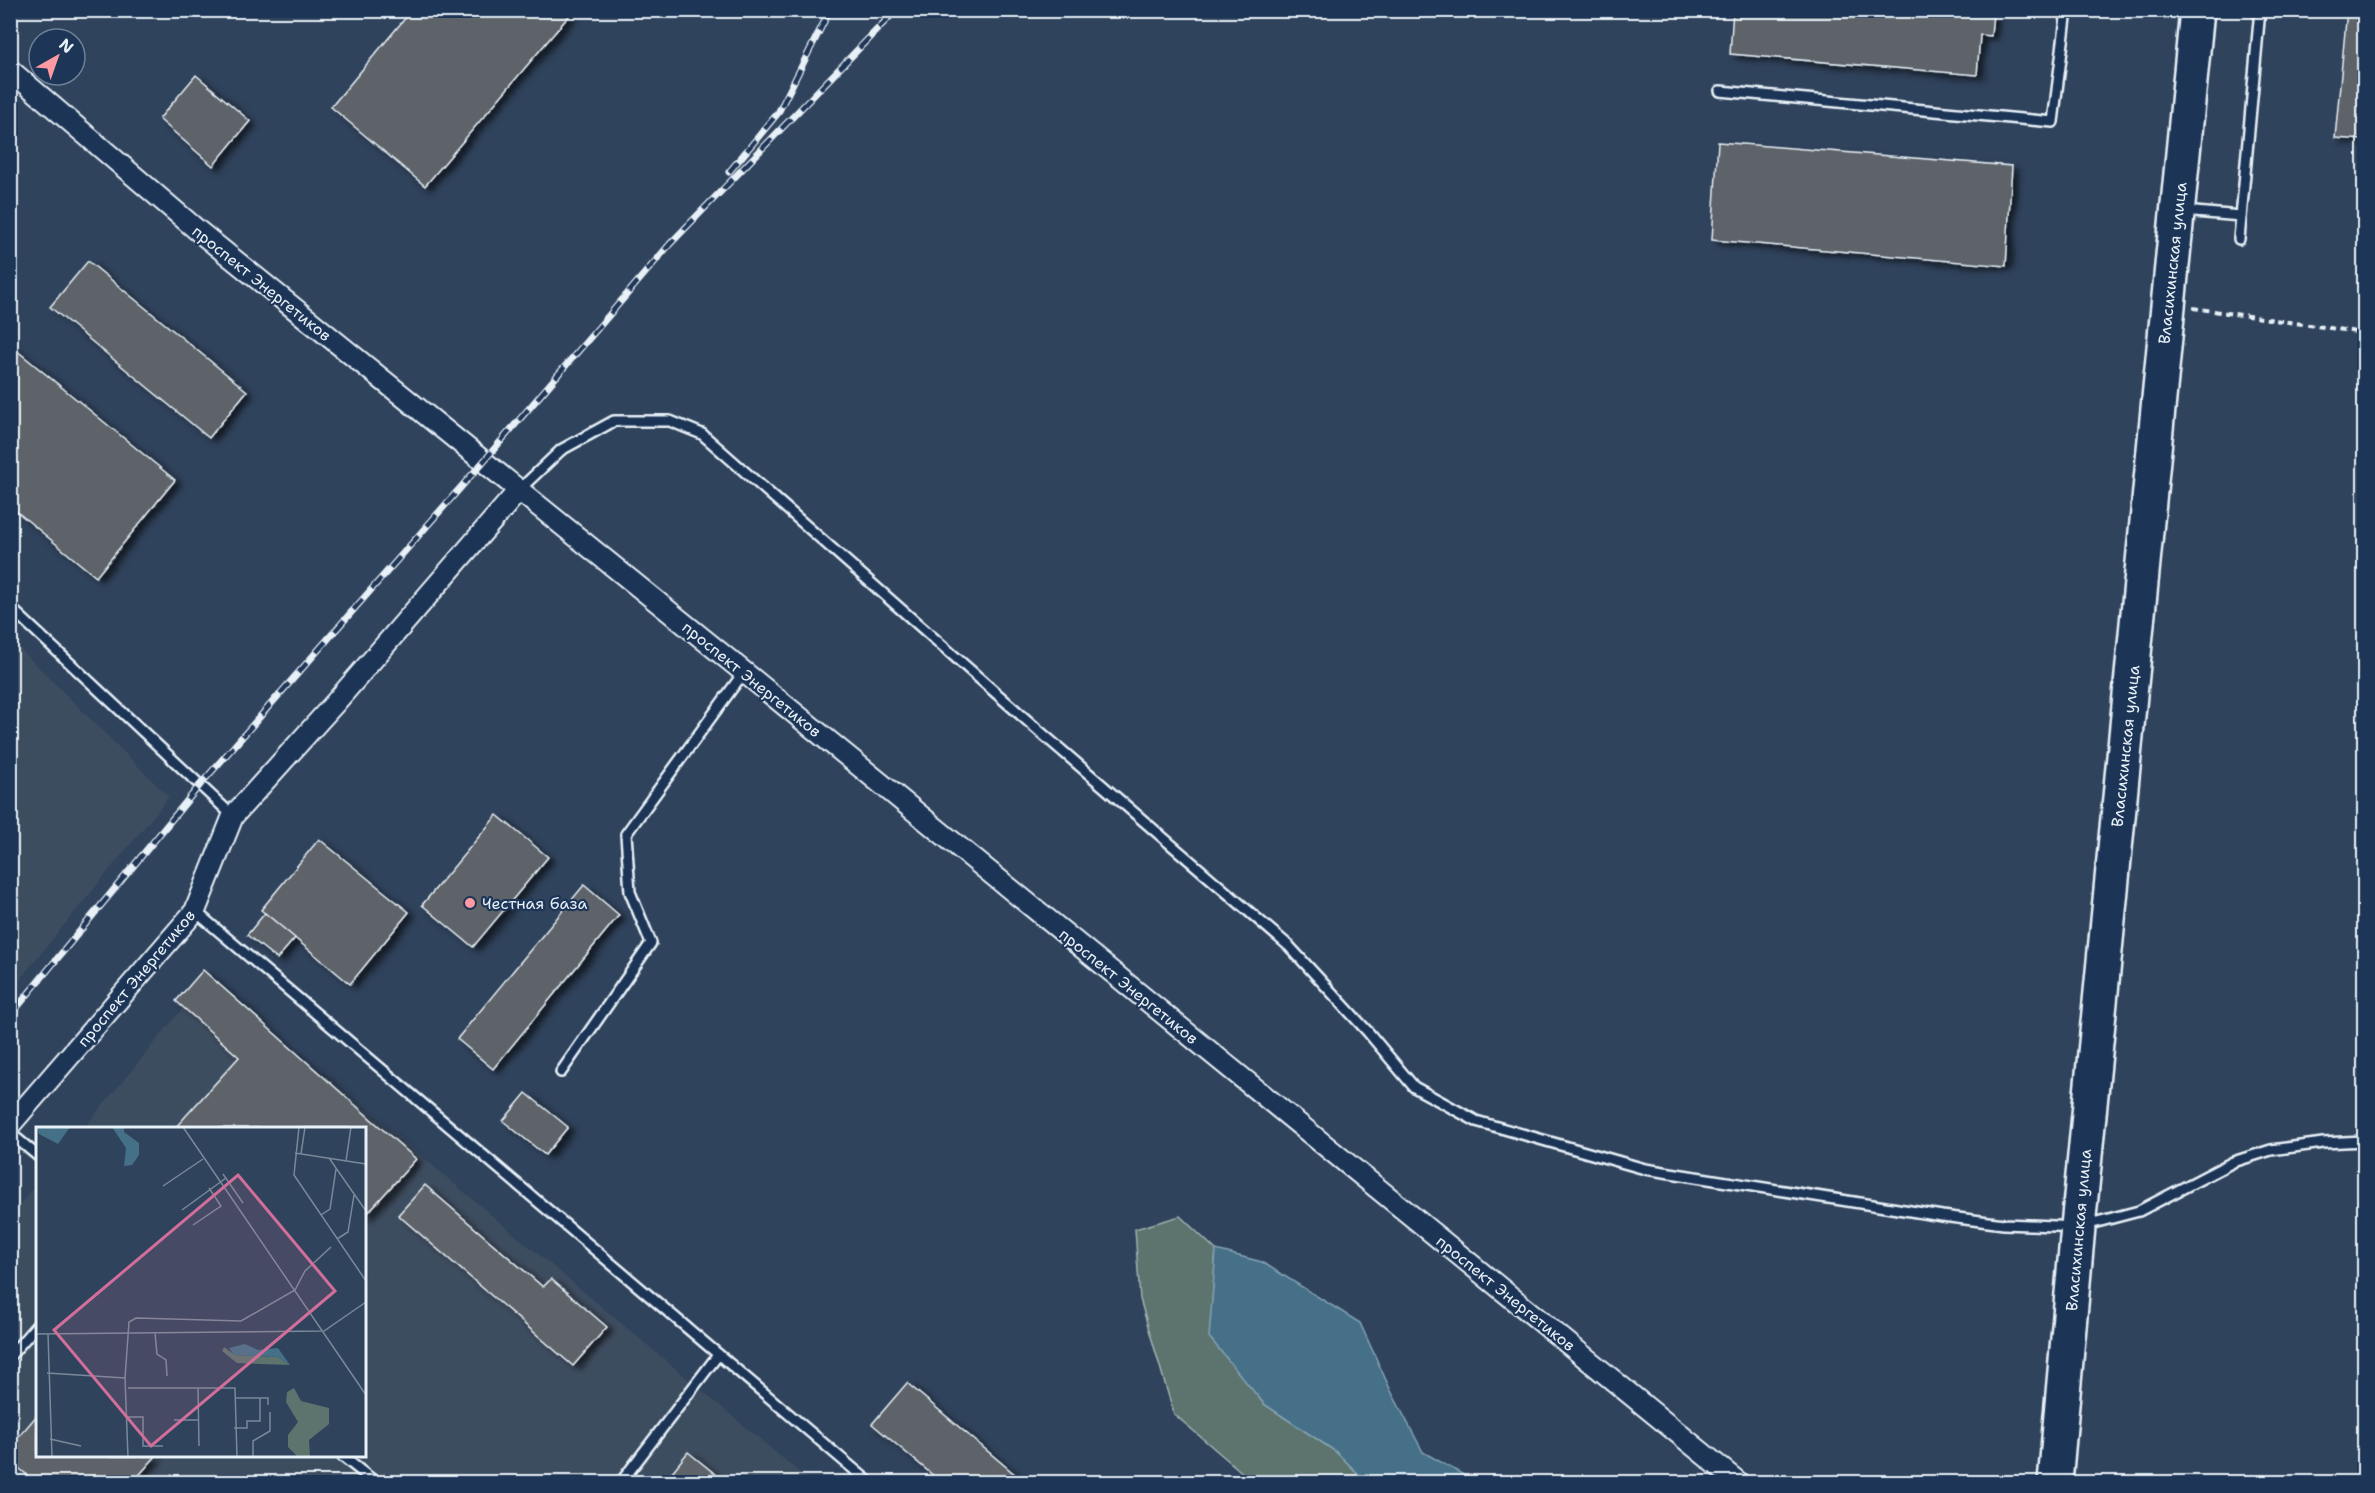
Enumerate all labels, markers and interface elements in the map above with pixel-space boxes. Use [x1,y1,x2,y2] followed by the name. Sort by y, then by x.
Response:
[27,27,87,87] north arrow
[55,34,78,58] text: N
[2154,181,2191,345] street label: Власихинская улица
[188,221,335,346] street label: проспект Энергетиков
[678,617,825,742] street label: проспект Энергетиков
[2107,664,2144,828] street label: Власихинская улица
[482,893,587,914] place label: Честная база
[463,896,477,910] marker: Честная база
[73,905,200,1051] street label: проспект Энергетиков
[1055,924,1202,1049] street label: проспект Энергетиков
[36,1127,366,1457] inset map
[2061,1148,2096,1312] street label: Власихинская улица
[1432,1231,1579,1356] street label: проспект Энергетиков

